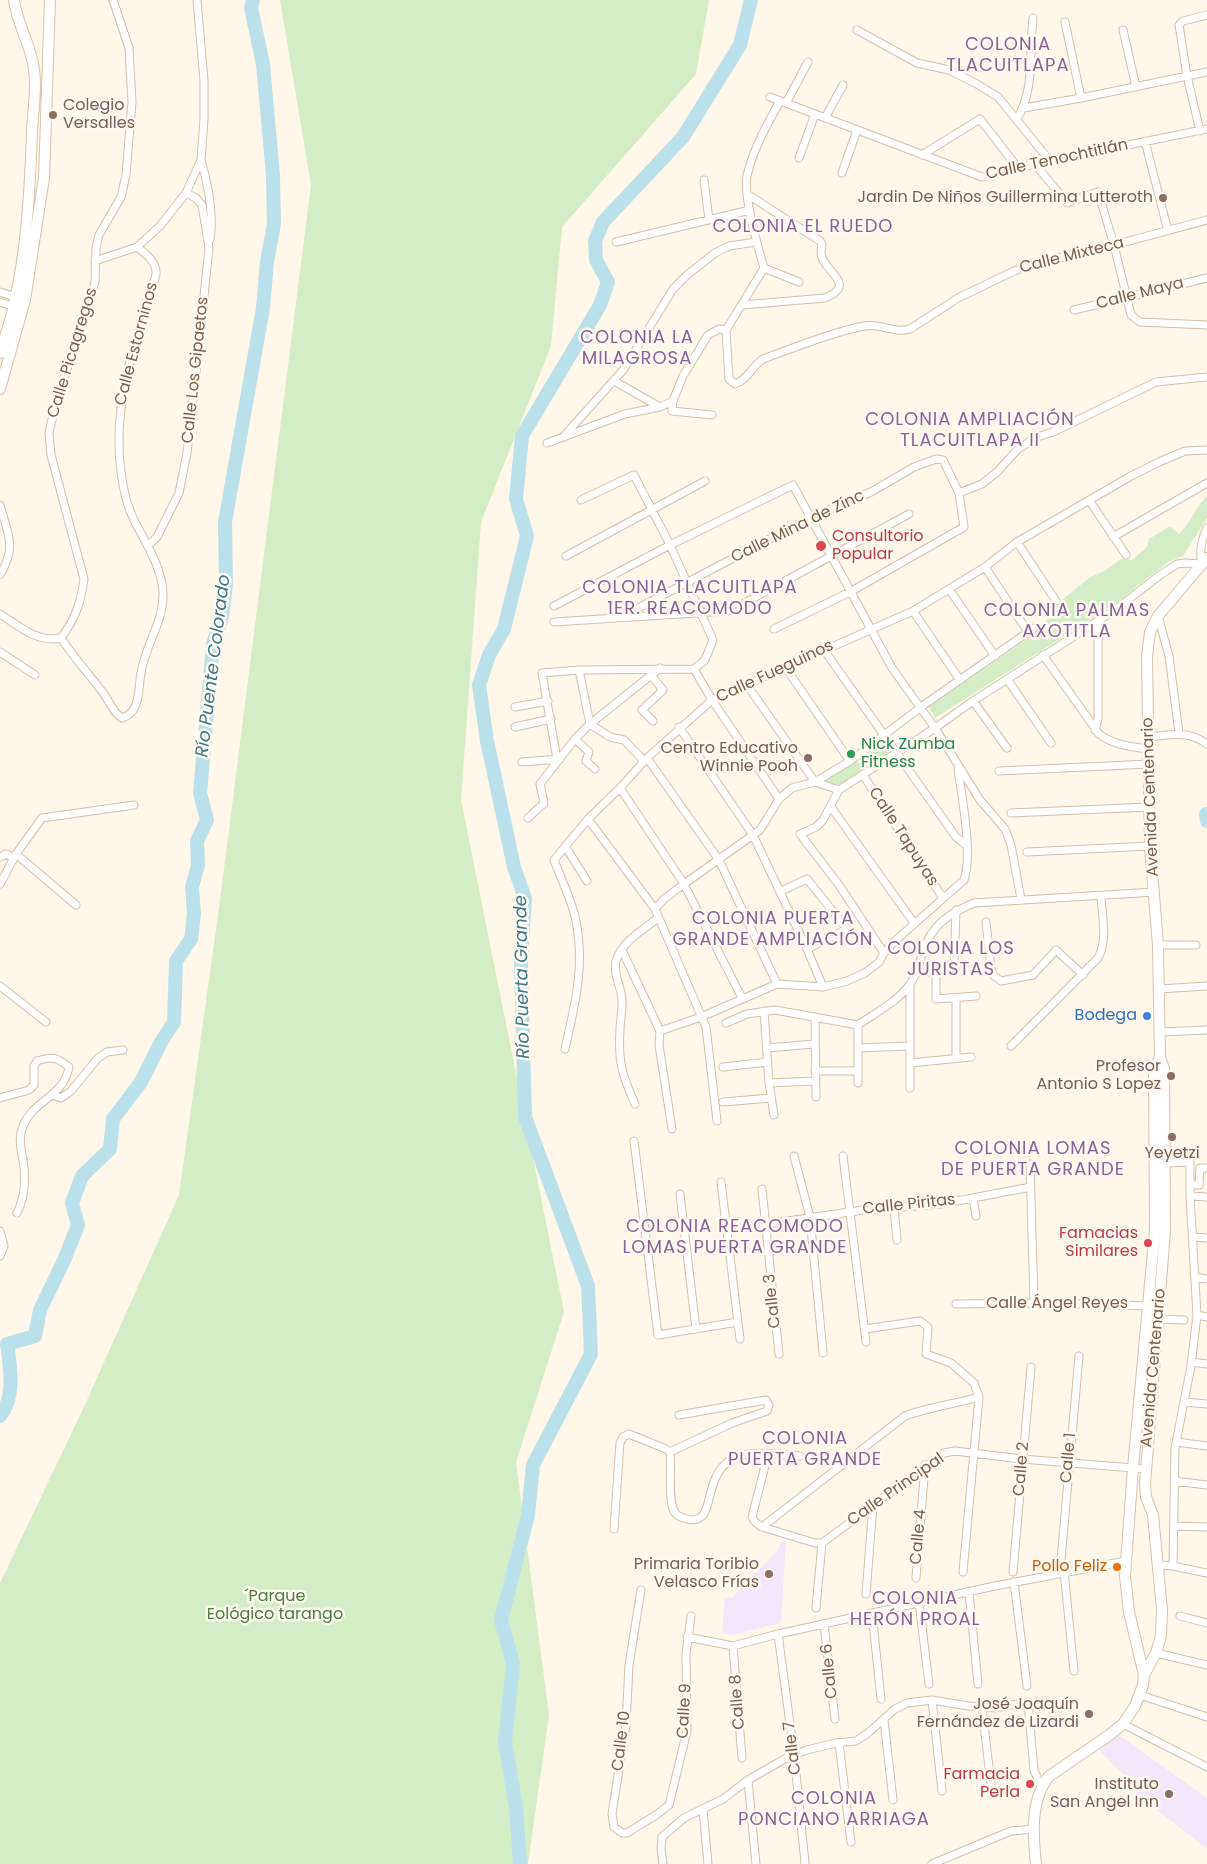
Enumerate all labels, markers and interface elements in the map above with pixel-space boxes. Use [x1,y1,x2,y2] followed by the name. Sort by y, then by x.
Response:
[945,34,1071,76] district label: COLONIA TLACUITLAPA
[63,96,135,134] place label: Colegio Versalles
[47,109,59,121] marker: Colegio Versalles
[984,136,1130,184] street label: Calle Tenochtitlán
[858,188,1153,208] place label: Jardin De Niños Guillermina Lutteroth
[1157,192,1169,204] marker: Jardin De Niños Guillermina Lutteroth
[710,216,896,238] district label: COLONIA EL RUEDO
[1018,234,1126,278] street label: Calle Mixteca
[1094,274,1186,314] street label: Calle Maya
[111,280,163,408] street label: Calle Estorninos
[44,286,102,420] street label: Calle Picagregos
[179,296,213,444] street label: Calle Los Gipaetos
[579,327,695,369] district label: COLONIA LA MILAGROSA
[863,409,1077,452] district label: COLONIA AMPLIACIÓN TLACUITLAPA II
[728,486,868,568] street label: Calle Mina de Zinc
[832,527,924,565] place label: Consultorio Popular
[814,539,828,553] marker: Consultorio Popular
[192,573,236,759] water label: Río Puente Colorado
[580,577,800,620] district label: COLONIA TLACUITLAPA 1ER. REACOMODO
[982,600,1152,642] district label: COLONIA PALMAS AXOTITLA
[713,636,837,708] street label: Calle Fueguinos
[1139,717,1163,877] street label: Avenida Centenario
[861,735,955,773] place label: Nick Zumba Fitness
[660,739,798,777] place label: Centro Educativo Winnie Pooh
[845,748,857,760] marker: Nick Zumba Fitness
[802,752,814,764] marker: Centro Educativo Winnie Pooh
[864,784,942,890] street label: Calle Tapuyas
[511,895,535,1059] water label: Río Puerta Grande
[670,908,876,951] district label: COLONIA PUERTA GRANDE AMPLIACIÓN
[886,938,1016,981] district label: COLONIA LOS JURISTAS
[1075,1006,1137,1026] place label: Bodega
[1141,1010,1153,1022] marker: Bodega
[1036,1057,1161,1095] place label: Profesor Antonio S Lopez
[1165,1070,1177,1082] marker: Profesor Antonio S Lopez
[1166,1131,1178,1143] marker: Yeyetzi
[939,1138,1127,1180] district label: COLONIA LOMAS DE PUERTA GRANDE
[1144,1144,1200,1164] place label: Yeyetzi
[862,1191,956,1219] street label: Calle Piritas
[620,1216,850,1258] district label: COLONIA REACOMODO LOMAS PUERTA GRANDE
[1059,1224,1138,1262] place label: Famacias Similares
[1142,1237,1154,1249] marker: Famacias Similares
[761,1273,785,1329] street label: Calle 3
[1137,1288,1171,1448] street label: Avenida Centenario
[986,1294,1128,1314] street label: Calle Ángel Reyes
[726,1428,884,1470] district label: COLONIA PUERTA GRANDE
[1057,1432,1081,1484] street label: Calle 1
[1010,1441,1034,1497] street label: Calle 2
[844,1449,948,1531] street label: Calle Principal
[907,1509,931,1565] street label: Calle 4
[634,1555,759,1593] place label: Primaria Toribio Velasco Frías
[1032,1557,1107,1577] place label: Pollo Feliz
[1111,1561,1123,1573] marker: Pollo Feliz
[763,1568,775,1580] marker: Primaria Toribio Velasco Frías
[207,1587,343,1625] park label: ´Parque Eológico tarango
[848,1588,982,1630] district label: COLONIA HERÓN PROAL
[818,1642,842,1700] street label: Calle 6
[726,1674,750,1730] street label: Calle 8
[674,1683,696,1739] street label: Calle 9
[917,1695,1079,1733] place label: José Joaquín Fernández de Lizardi
[1083,1708,1095,1720] marker: José Joaquín Fernández de Lizardi
[609,1710,635,1772] street label: Calle 10
[780,1720,806,1776] street label: Calle 7
[943,1765,1020,1803] place label: Farmacia Perla
[1050,1775,1159,1813] place label: Instituto San Angel Inn
[1024,1778,1036,1790] marker: Farmacia Perla
[736,1788,932,1830] district label: COLONIA PONCIANO ARRIAGA
[1163,1788,1175,1800] marker: Instituto San Angel Inn

